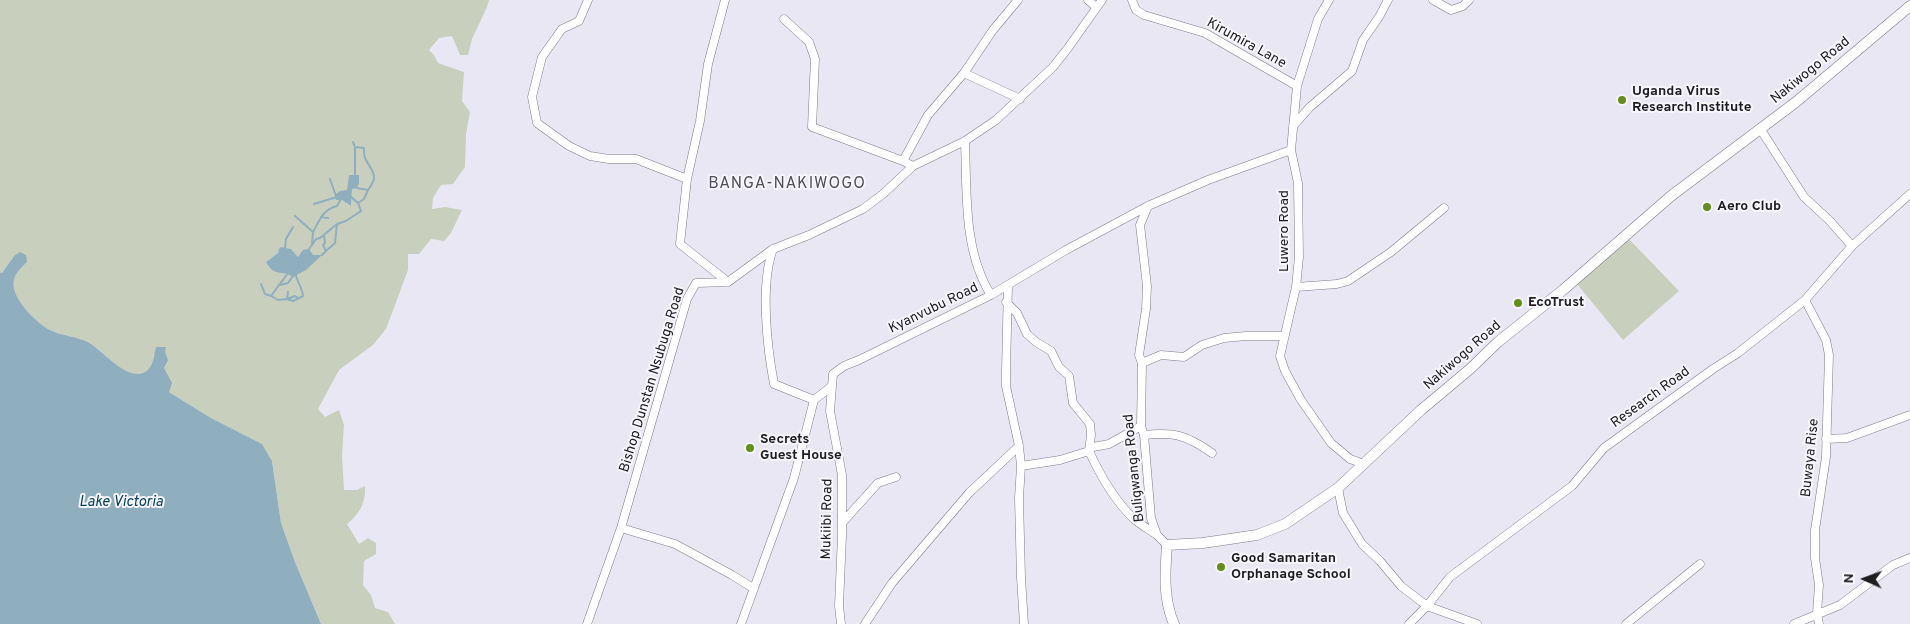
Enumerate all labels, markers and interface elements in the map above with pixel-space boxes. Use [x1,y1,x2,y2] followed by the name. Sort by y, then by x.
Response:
[1203,15,1289,73] street label: Kirumira Lane
[1768,34,1854,108] street label: Nakiwogo Road
[1632,84,1752,116] place label: Uganda Virus Research Institute
[1616,94,1628,106] marker: Uganda Virus Research Institute
[706,175,868,195] district label: BANGA-NAKIWOGO
[1277,190,1293,272] street label: Luwero Road
[1717,199,1781,215] place label: Aero Club
[1701,201,1713,213] marker: Aero Club
[886,280,982,338] street label: Kyanvubu Road
[617,285,689,475] street label: Bishop Dunstan Nsubuga Road
[1528,295,1584,311] place label: EcoTrust
[1512,297,1524,309] marker: EcoTrust
[1421,318,1505,394] street label: Nakiwogo Road
[1608,364,1694,432] street label: Research Road
[1121,413,1149,523] street label: Buligwanga Road
[1799,418,1823,498] street label: Buwaya Rise
[760,432,842,464] place label: Secrets Guest House
[744,442,756,454] marker: Secrets Guest House
[819,478,837,560] street label: Mukiibi Road
[79,494,163,512] water label: Lake Victoria
[1231,551,1351,584] place label: Good Samaritan Orphanage School
[1840,554,1890,604] north arrow
[1215,561,1227,573] marker: Good Samaritan Orphanage School
[1841,573,1858,584] text: N

